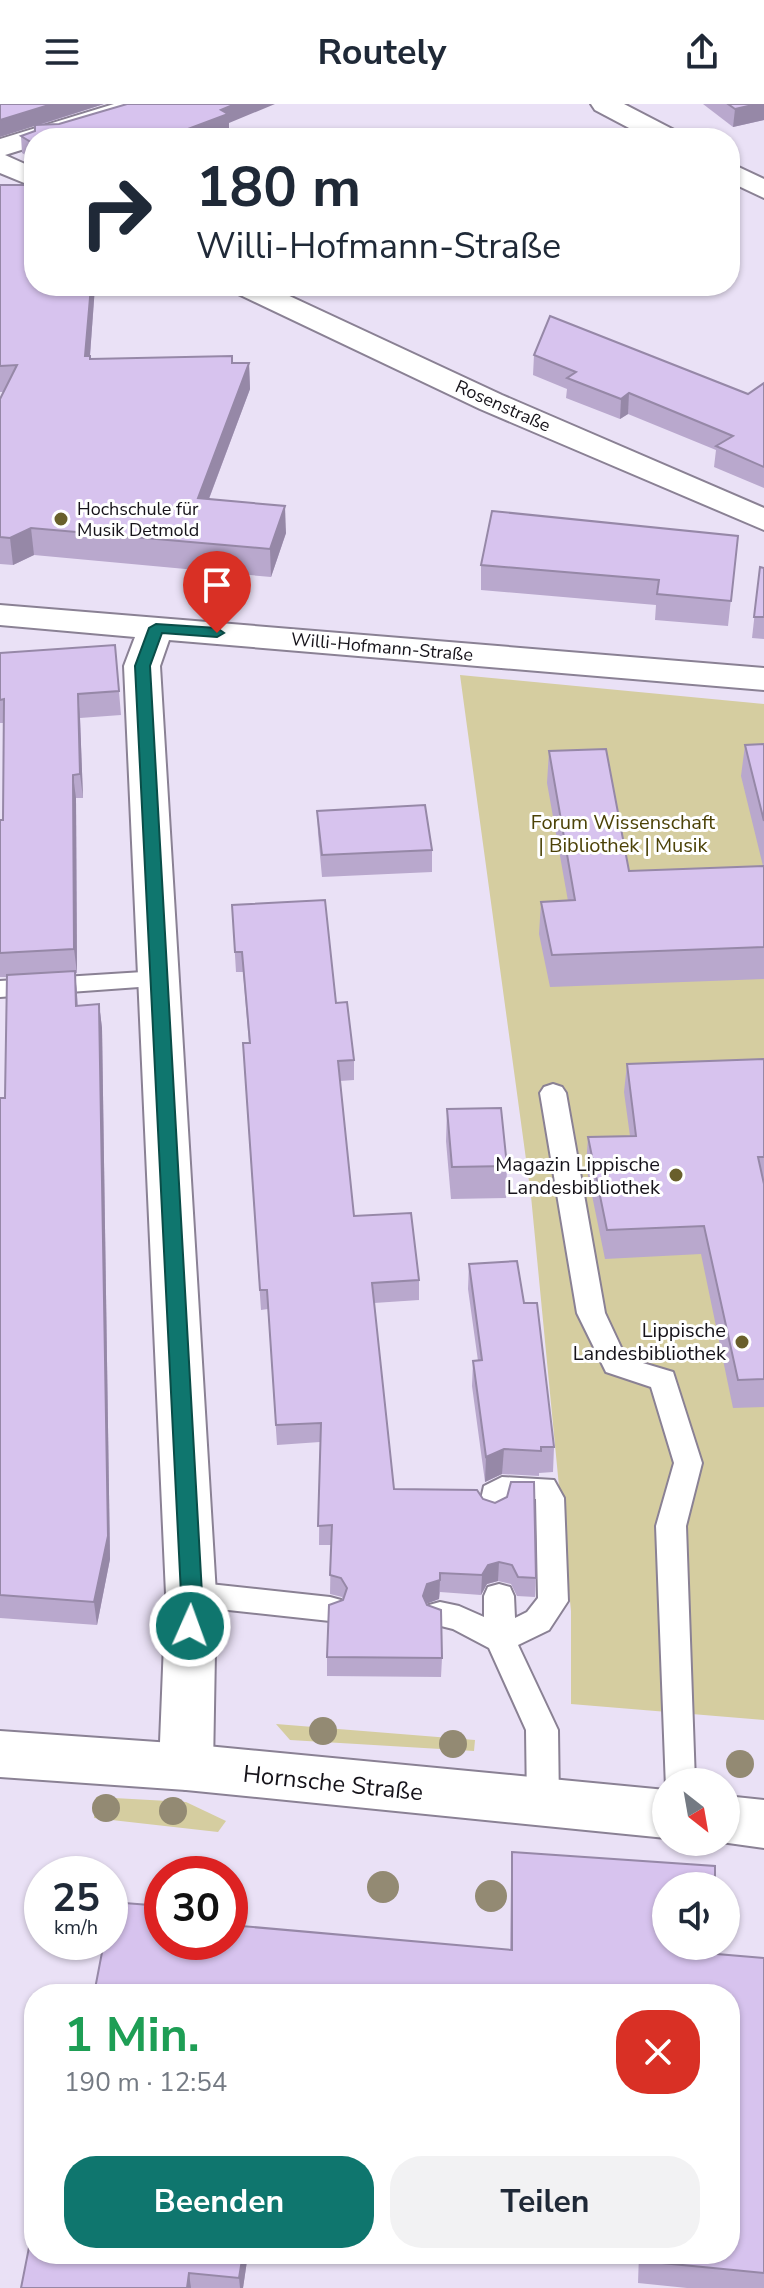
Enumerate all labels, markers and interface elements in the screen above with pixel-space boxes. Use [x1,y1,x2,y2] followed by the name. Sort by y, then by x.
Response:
[318,28,446,77] text: Routely
[40,30,84,74] icon: menu
[680,30,724,74] icon: share
[196,149,361,226] text: 180 m
[64,160,168,264] icon: right
[196,222,561,271] text: Willi-Hofmann-Straße
[452,374,554,438] street label: Rosenstraße
[77,497,199,542] place label: Hochschule für Musik Detmold
[52,510,70,528] marker: Hochschule für Musik Detmold
[183,551,251,633] pin
[195,563,239,607] icon: arrive
[290,627,474,667] street label: Willi-Hofmann-Straße
[531,809,716,859] park label: Forum Wissenschaft | Bibliothek | Musik
[495,1151,661,1201] place label: Magazin Lippische Landesbibliothek
[667,1166,685,1184] marker: Magazin Lippische Landesbibliothek
[573,1317,727,1367] place label: Lippische Landesbibliothek
[733,1333,751,1351] marker: Lippische Landesbibliothek
[148,1584,232,1668] position arrow
[241,1758,425,1808] street label: Hornsche Straße
[652,1768,740,1856] north arrow
[652,1768,740,1960] map controls
[144,1856,248,1960] speed limit sign: 30
[52,1871,100,1925] text: 25
[652,1872,740,1960] button: sound
[54,1914,98,1941] text: km/h
[64,2002,200,2068] text: 1 Min.
[616,2010,700,2094] button: close
[64,2065,227,2100] text: 190 m · 12:54
[64,2156,374,2248] button: Beenden
[390,2156,700,2248] button: Teilen

